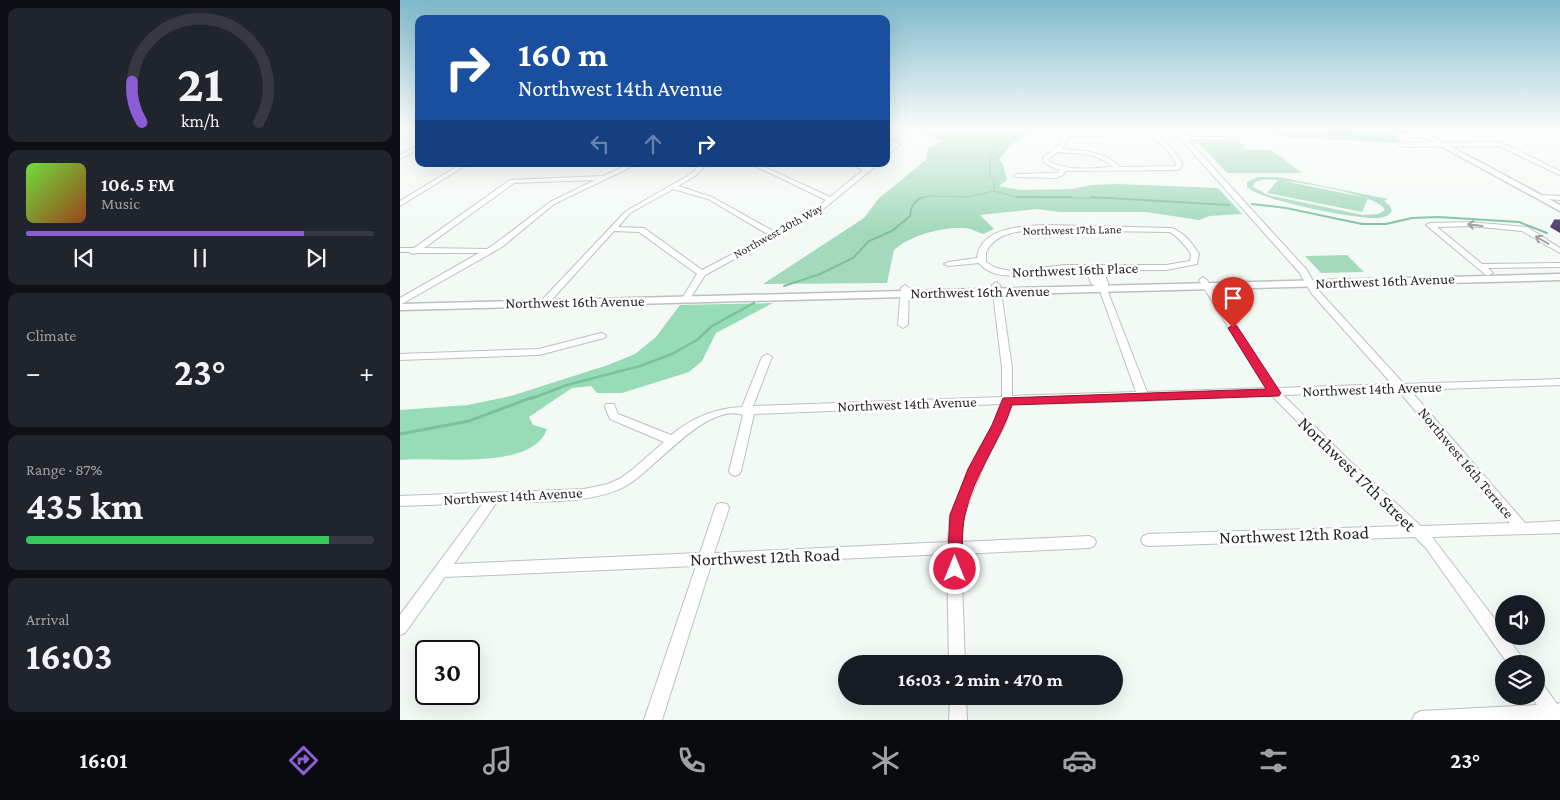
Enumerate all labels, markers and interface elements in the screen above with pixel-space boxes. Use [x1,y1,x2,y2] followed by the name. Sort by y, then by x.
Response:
[435,35,500,100] icon: right
[518,35,608,74] text: 160 m
[177,54,223,112] text: 21
[518,76,722,101] text: Northwest 14th Avenue
[181,111,220,131] text: km/h
[586,130,614,158] icon: left
[639,130,667,158] icon: ahead
[692,130,720,158] icon: right
[101,174,175,195] text: 106.5 FM
[101,195,140,212] text: Music
[731,200,826,261] street label: Northwest 20th Way
[1467,220,1483,230] one-way arrow
[1023,222,1121,238] street label: Northwest 17th Lane
[1535,235,1549,245] one-way arrow
[70,244,98,272] icon: previous
[186,244,214,272] icon: pause
[302,244,330,272] icon: next
[1012,260,1139,280] street label: Northwest 16th Place
[1315,271,1455,291] street label: Northwest 16th Avenue
[1212,277,1254,328] pin
[910,283,1050,301] street label: Northwest 16th Avenue
[1219,284,1247,312] icon: arrive
[505,293,645,311] street label: Northwest 16th Avenue
[26,327,76,344] text: Climate
[174,351,226,393] text: 23°
[26,357,41,388] text: −
[359,357,374,388] text: +
[1302,379,1442,399] street label: Northwest 14th Avenue
[837,394,977,414] street label: Northwest 14th Avenue
[1415,405,1517,522] street label: Northwest 16th Terrace
[1294,413,1421,536] street label: Northwest 17th Street
[26,461,102,478] text: Range · 87%
[443,484,583,508] street label: Northwest 14th Avenue
[26,485,143,527] text: 435 km
[1219,522,1370,548] street label: Northwest 12th Road
[928,542,980,594] position arrow
[690,544,841,570] street label: Northwest 12th Road
[1495,595,1545,705] map controls
[1495,595,1545,645] button: sound
[26,611,70,628] text: Arrival
[26,635,113,677] text: 16:03
[415,640,480,705] speed limit sign: 30
[1495,655,1545,705] button: layers
[898,669,1063,690] text: 16:03 · 2 min · 470 m
[286,743,321,778] icon: directions
[480,743,515,778] icon: music
[674,743,709,778] icon: phone
[868,743,903,778] icon: climate
[1062,743,1097,778] icon: car
[1256,743,1291,778] icon: filters
[79,748,127,773] text: 16:01
[1450,748,1480,773] text: 23°

